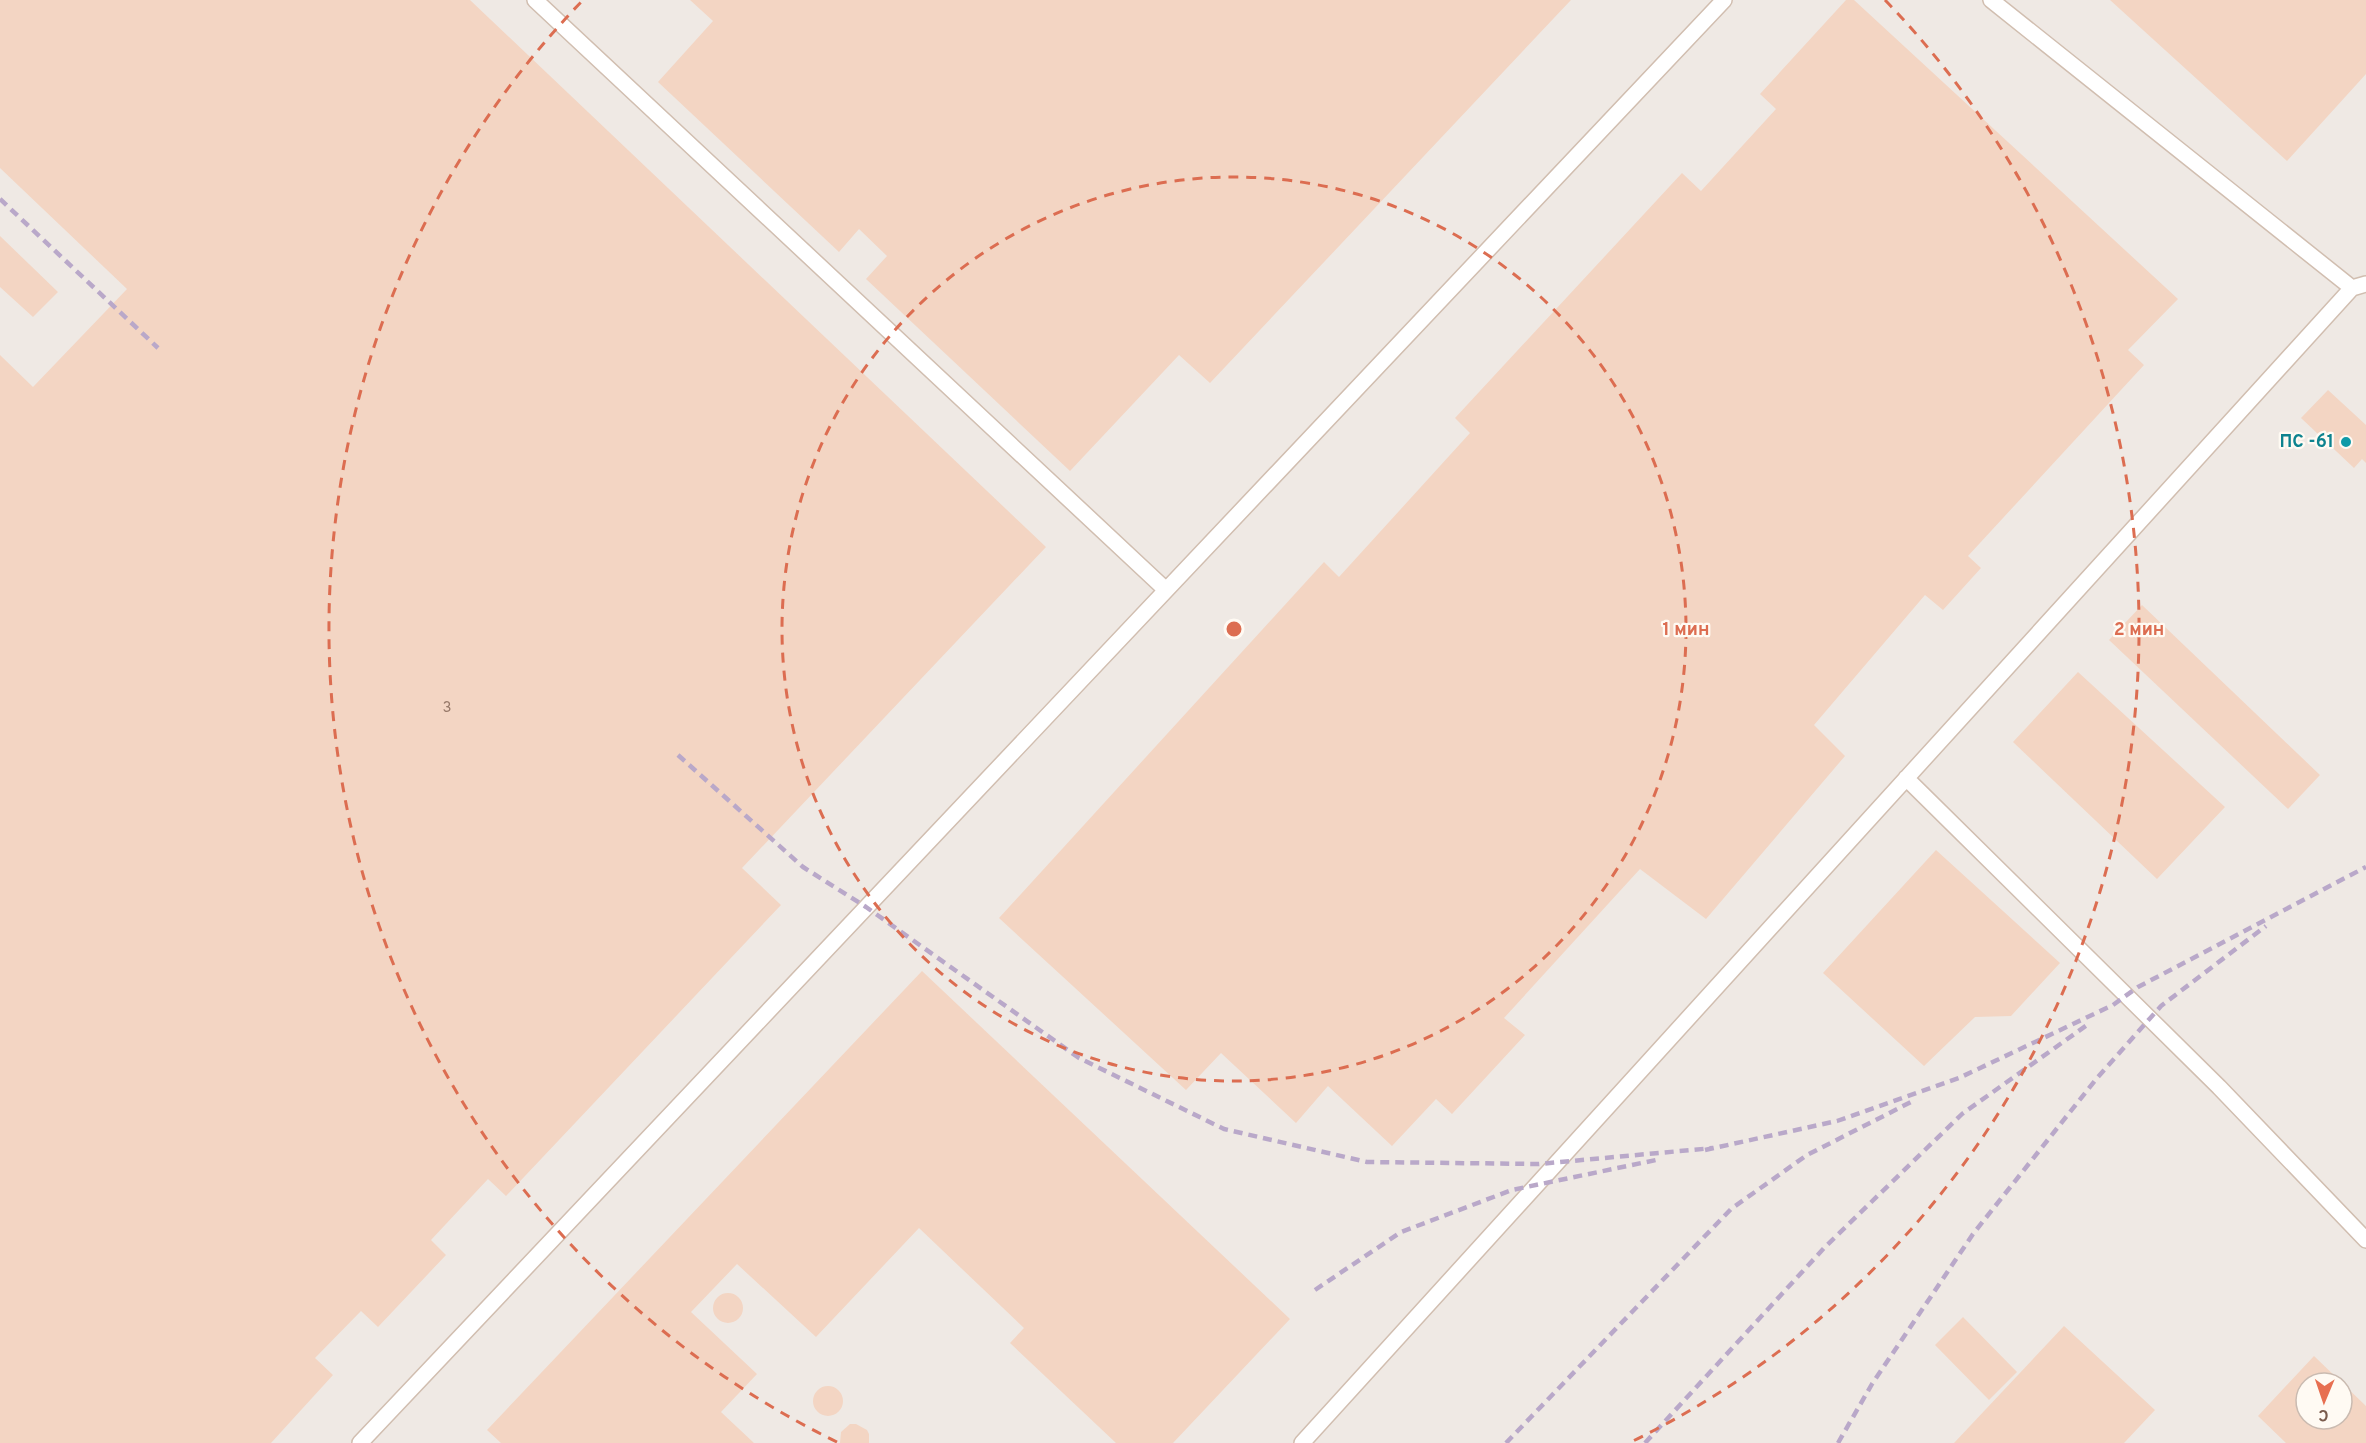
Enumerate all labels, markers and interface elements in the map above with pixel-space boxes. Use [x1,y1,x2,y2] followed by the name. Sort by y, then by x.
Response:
[2280,431,2334,454] place label: ПС -61
[2339,435,2353,449] marker: ПС -61
[1224,619,1244,639] centre of rings
[1663,619,1709,642] text: 1 мин
[2114,619,2164,642] text: 2 мин
[442,699,452,718] house number: 3
[2294,1371,2354,1431] north arrow
[2318,1404,2329,1424] text: С

